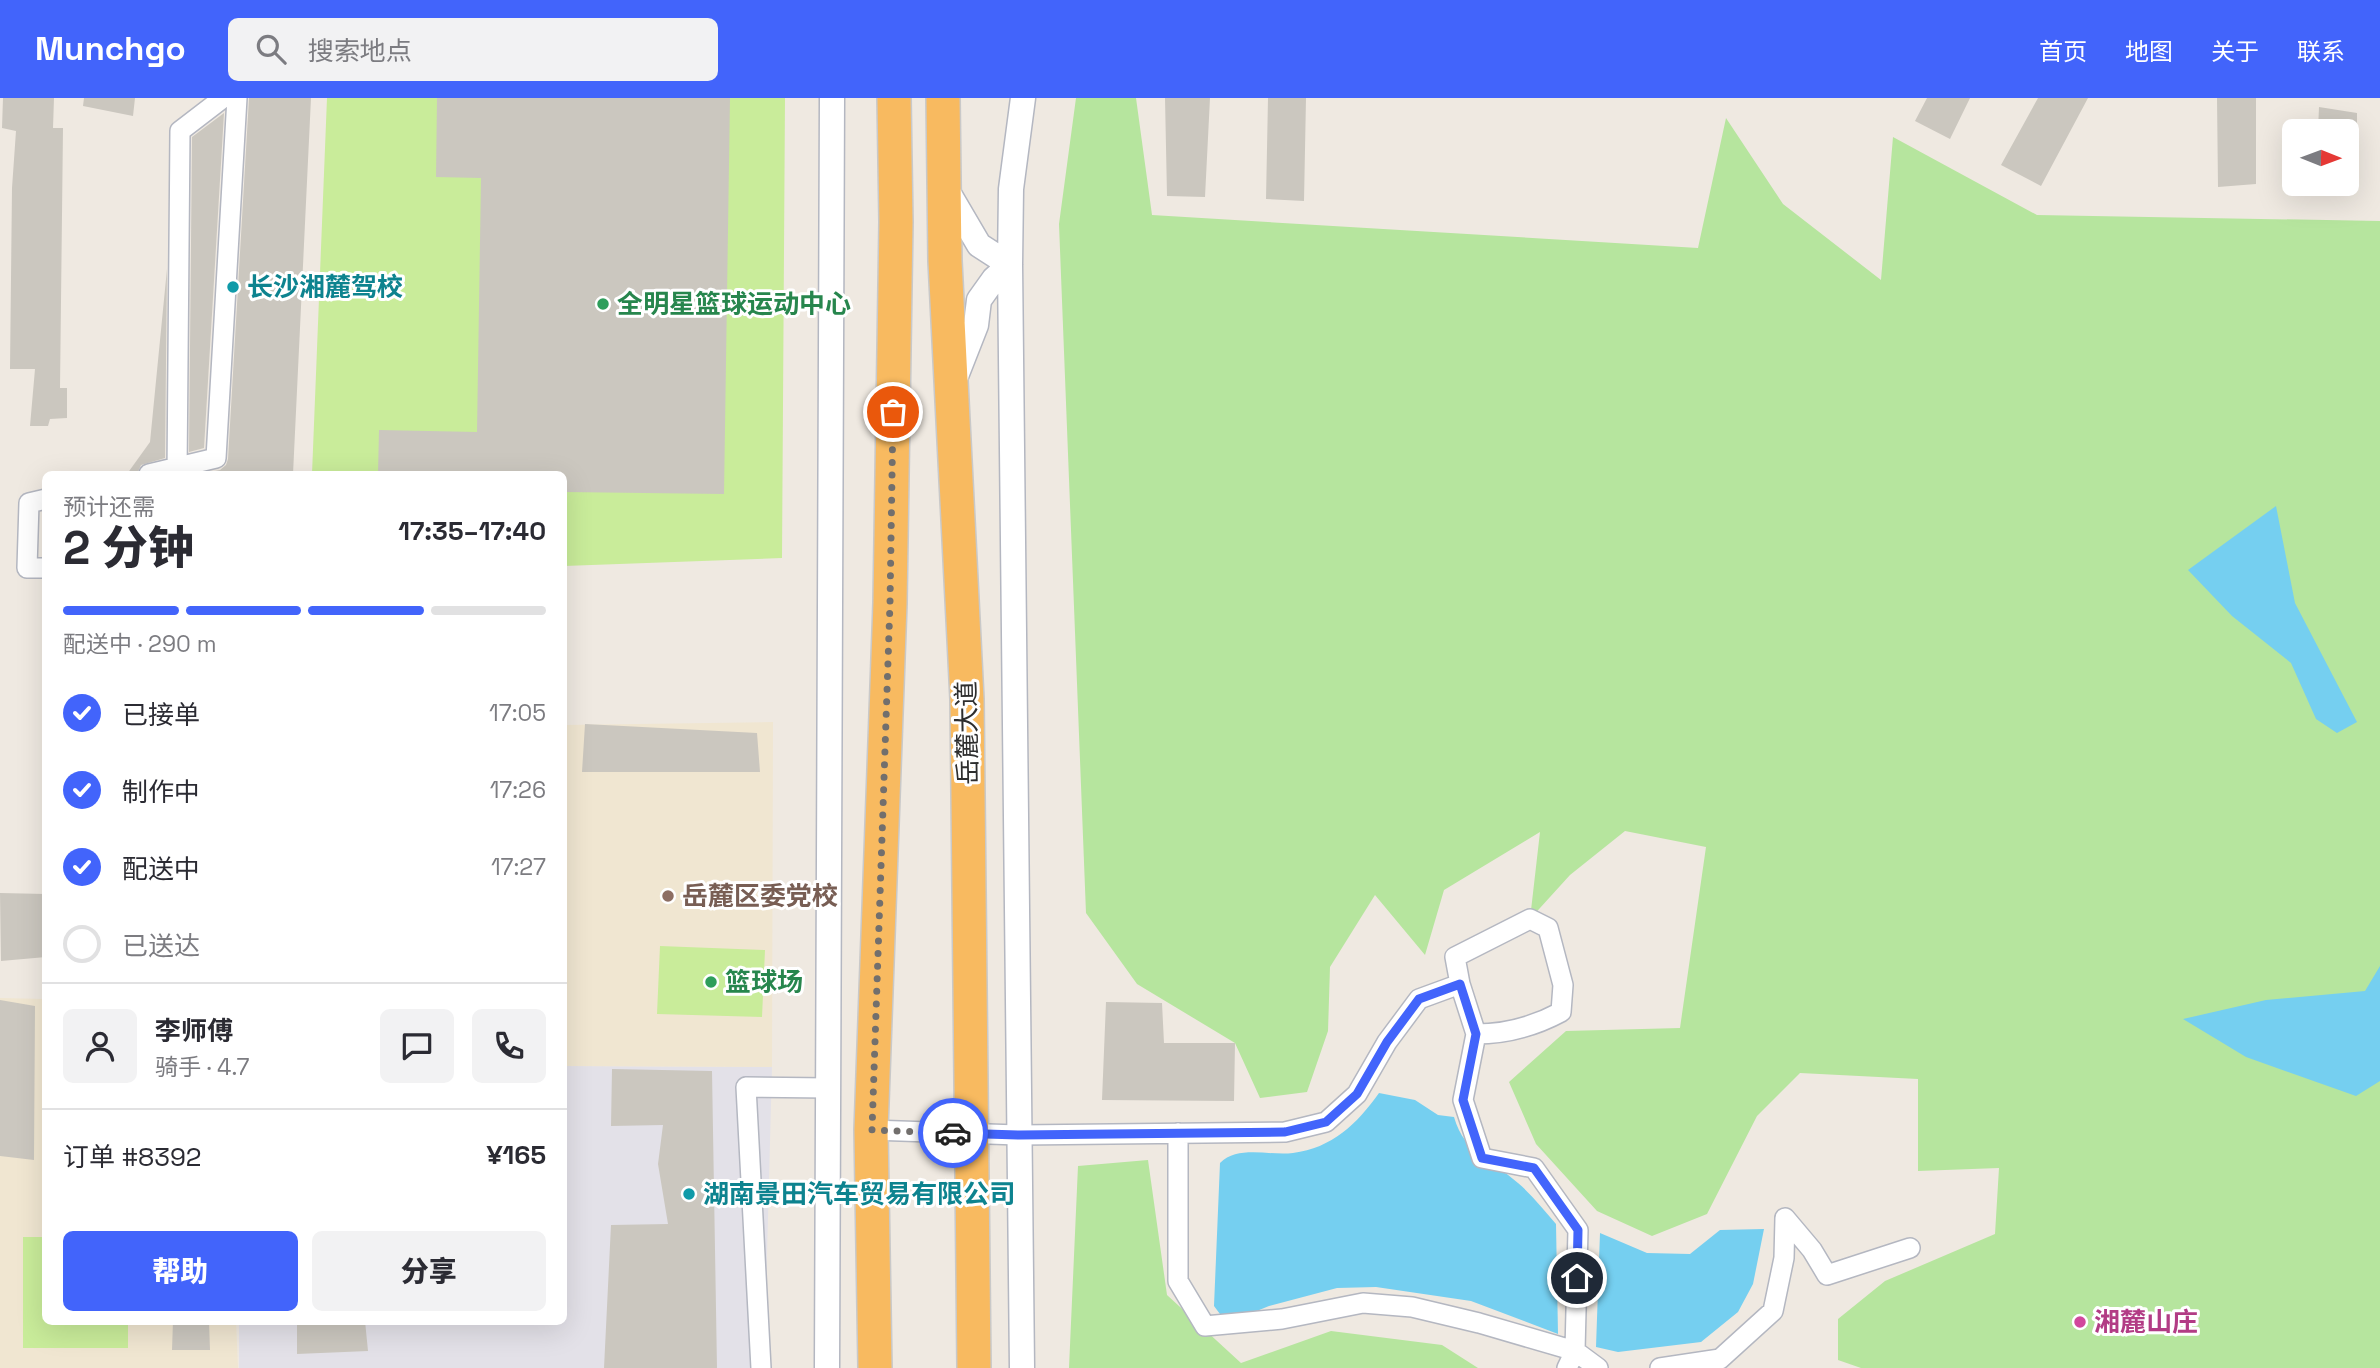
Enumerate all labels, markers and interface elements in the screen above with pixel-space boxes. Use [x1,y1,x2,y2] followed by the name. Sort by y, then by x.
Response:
[228,18,718,81] search box
[35,28,186,70] text: Munchgo
[252,30,290,68] icon: search
[308,34,412,68] text: 搜索地点
[2039,36,2087,67] text: 首页
[2125,36,2173,67] text: 地图
[2211,36,2259,67] text: 关于
[2297,36,2345,67] text: 联系
[2282,119,2359,196] north arrow
[2282,119,2359,196] map controls
[247,270,403,304] place label: 长沙湘麓驾校
[225,279,241,295] marker: 长沙湘麓驾校
[617,287,851,321] place label: 全明星篮球运动中心
[595,296,611,312] marker: 全明星篮球运动中心
[863,382,923,442] pin
[874,393,912,431] icon: bag
[63,492,155,522] text: 预计还需
[398,514,546,548] text: 17:35–17:40
[63,519,194,577] text: 2 分钟
[63,629,216,659] text: 配送中 · 290 m
[949,681,985,785] street label: 岳麓大道
[63,694,101,732] icon: check
[122,698,200,732] text: 已接单
[489,698,546,728] text: 17:05
[63,771,101,809] icon: check
[122,775,200,809] text: 制作中
[490,775,546,805] text: 17:26
[63,848,101,886] icon: check
[122,852,200,886] text: 配送中
[491,852,546,882] text: 17:27
[682,879,838,913] place label: 岳麓区委党校
[660,888,676,904] marker: 岳麓区委党校
[122,929,200,963] text: 已送达
[725,965,803,999] place label: 篮球场
[703,974,719,990] marker: 篮球场
[63,1009,137,1083] button: person
[380,1009,454,1083] button: chat
[472,1009,546,1083] button: phone
[155,1014,233,1048] text: 李师傅
[155,1052,249,1082] text: 骑手 · 4.7
[918,1098,988,1168] courier
[934,1114,972,1152] icon: car
[486,1138,546,1172] text: ¥165
[63,1140,202,1174] text: 订单 #8392
[703,1177,1015,1211] place label: 湖南景田汽车贸易有限公司
[681,1186,697,1202] marker: 湖南景田汽车贸易有限公司
[63,1231,298,1311] button: 帮助
[312,1231,546,1311] button: 分享
[1547,1248,1607,1308] pin
[1558,1259,1596,1297] icon: home
[2094,1305,2198,1339] place label: 湘麓山庄
[2072,1314,2088,1330] marker: 湘麓山庄

